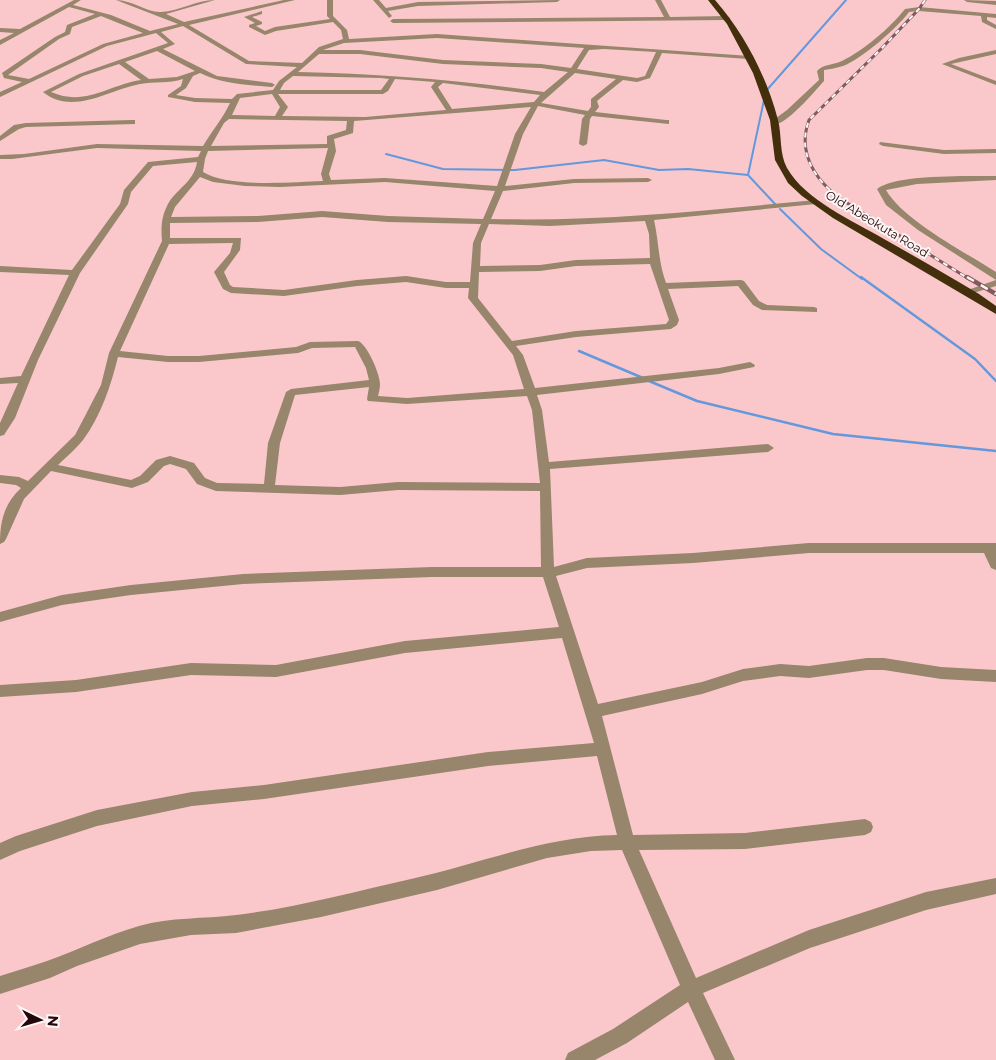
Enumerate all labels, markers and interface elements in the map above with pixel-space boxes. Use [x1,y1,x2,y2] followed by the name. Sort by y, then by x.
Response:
[823,187,931,260] street label: Old Abeokuta Road
[15,995,65,1045] north arrow
[43,1015,62,1028] text: N

